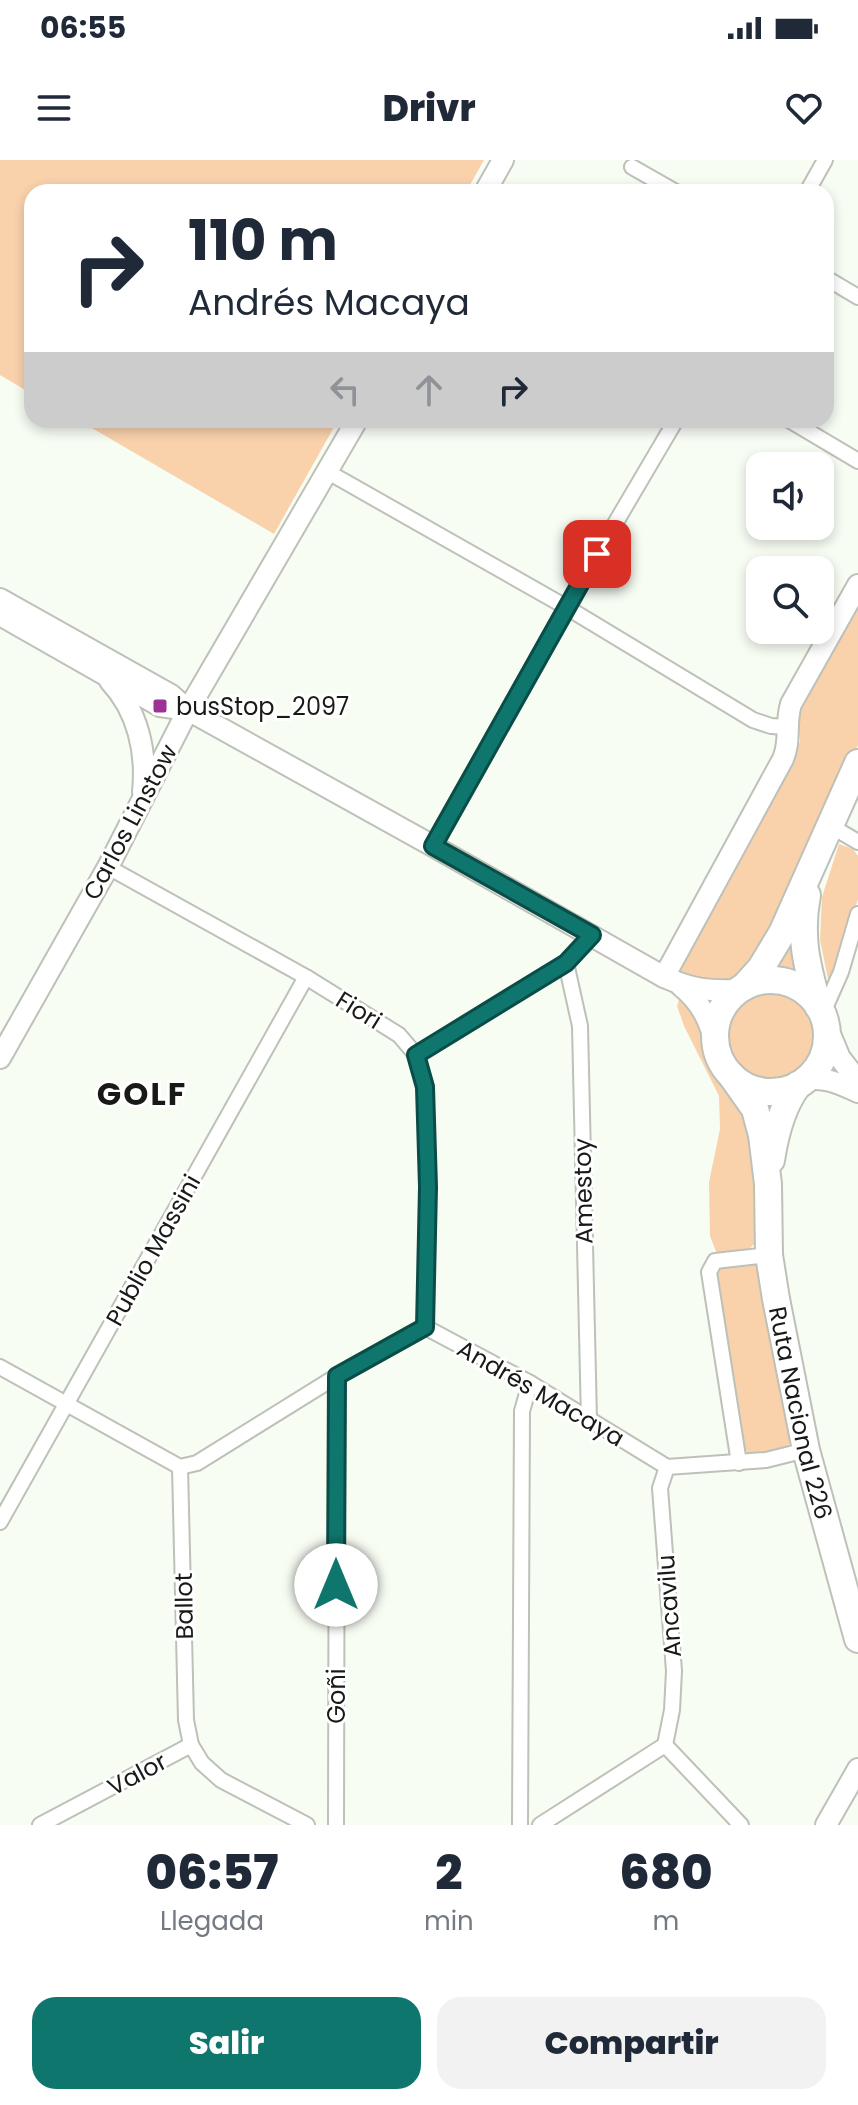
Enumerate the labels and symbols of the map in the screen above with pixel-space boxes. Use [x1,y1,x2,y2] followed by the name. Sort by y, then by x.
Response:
[563,520,631,588] pin
[176,690,349,723] place label: busStop_2097
[151,697,169,715] marker: busStop_2097
[75,738,185,906] street label: Carlos Linstow
[330,983,388,1037] street label: Fiori
[97,1071,187,1116] district label: GOLF
[566,1137,600,1244] street label: Amestoy
[98,1168,208,1332] street label: Publio Massini
[761,1304,841,1523] street label: Ruta Nacional 226
[451,1332,631,1454] street label: Andrés Macaya
[294,1543,378,1627] position arrow
[649,1553,689,1659] street label: Ancavilu
[167,1572,201,1640] street label: Ballot
[320,1668,353,1724] street label: Goñi
[102,1745,172,1803] street label: Valor

